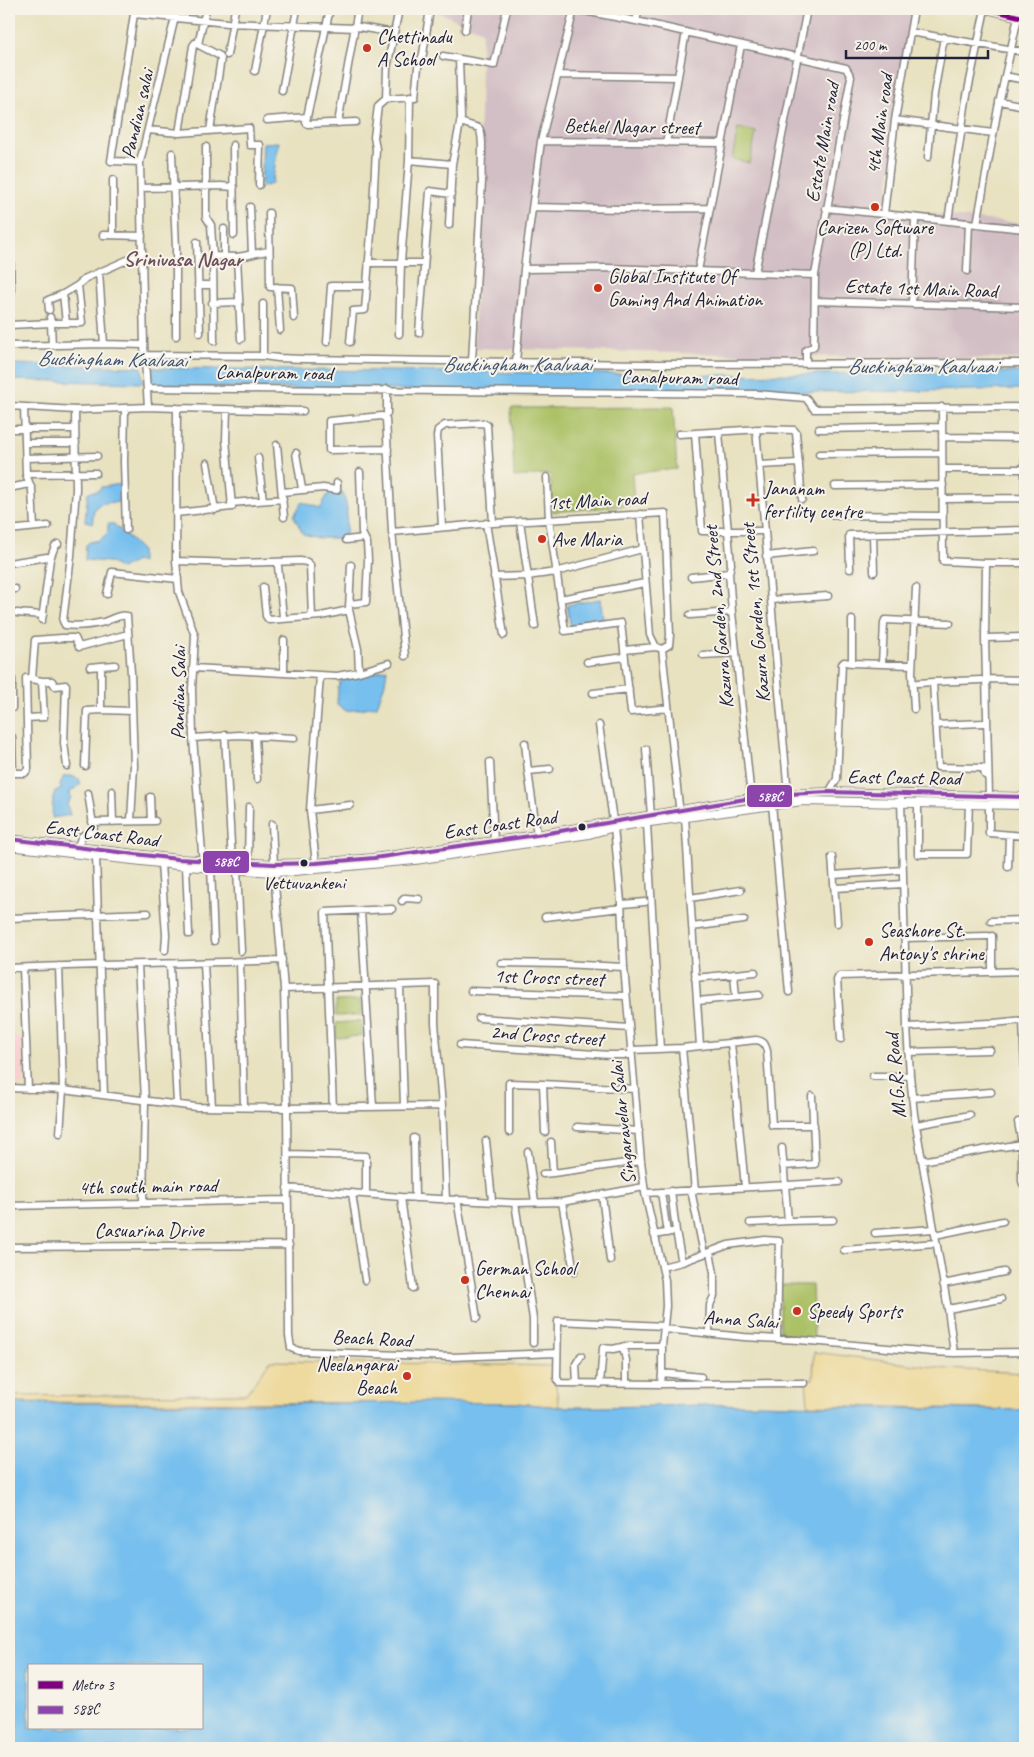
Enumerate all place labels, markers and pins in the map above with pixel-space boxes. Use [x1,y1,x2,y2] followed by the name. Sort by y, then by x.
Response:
[377,24,453,72] place label: Chettinadu A School
[361,42,373,54] marker: Chettinadu A School
[869,201,881,213] marker: Carizen Software (P) Ltd.
[817,215,935,263] place label: Carizen Software (P) Ltd.
[608,264,763,312] place label: Global Institute Of Gaming And Animation
[592,282,604,294] marker: Global Institute Of Gaming And Animation
[763,476,864,524] place label: Jananam fertility centre
[746,493,760,507] marker: Jananam fertility centre
[552,527,623,552] place label: Ave Maria
[536,533,548,545] marker: Ave Maria
[577,822,587,832] unlabelled marker
[299,858,309,868] marker: Vettuvankeni
[263,871,348,895] place label: Vettuvankeni
[879,918,985,966] place label: Seashore St. Antony's shrine
[863,936,875,948] marker: Seashore St. Antony's shrine
[475,1256,579,1304] place label: German School Chennai
[459,1274,471,1286] marker: German School Chennai
[807,1299,904,1324] place label: Speedy Sports
[791,1305,803,1317] marker: Speedy Sports
[316,1352,399,1400] place label: Neelangarai Beach
[401,1370,413,1382] marker: Neelangarai Beach

